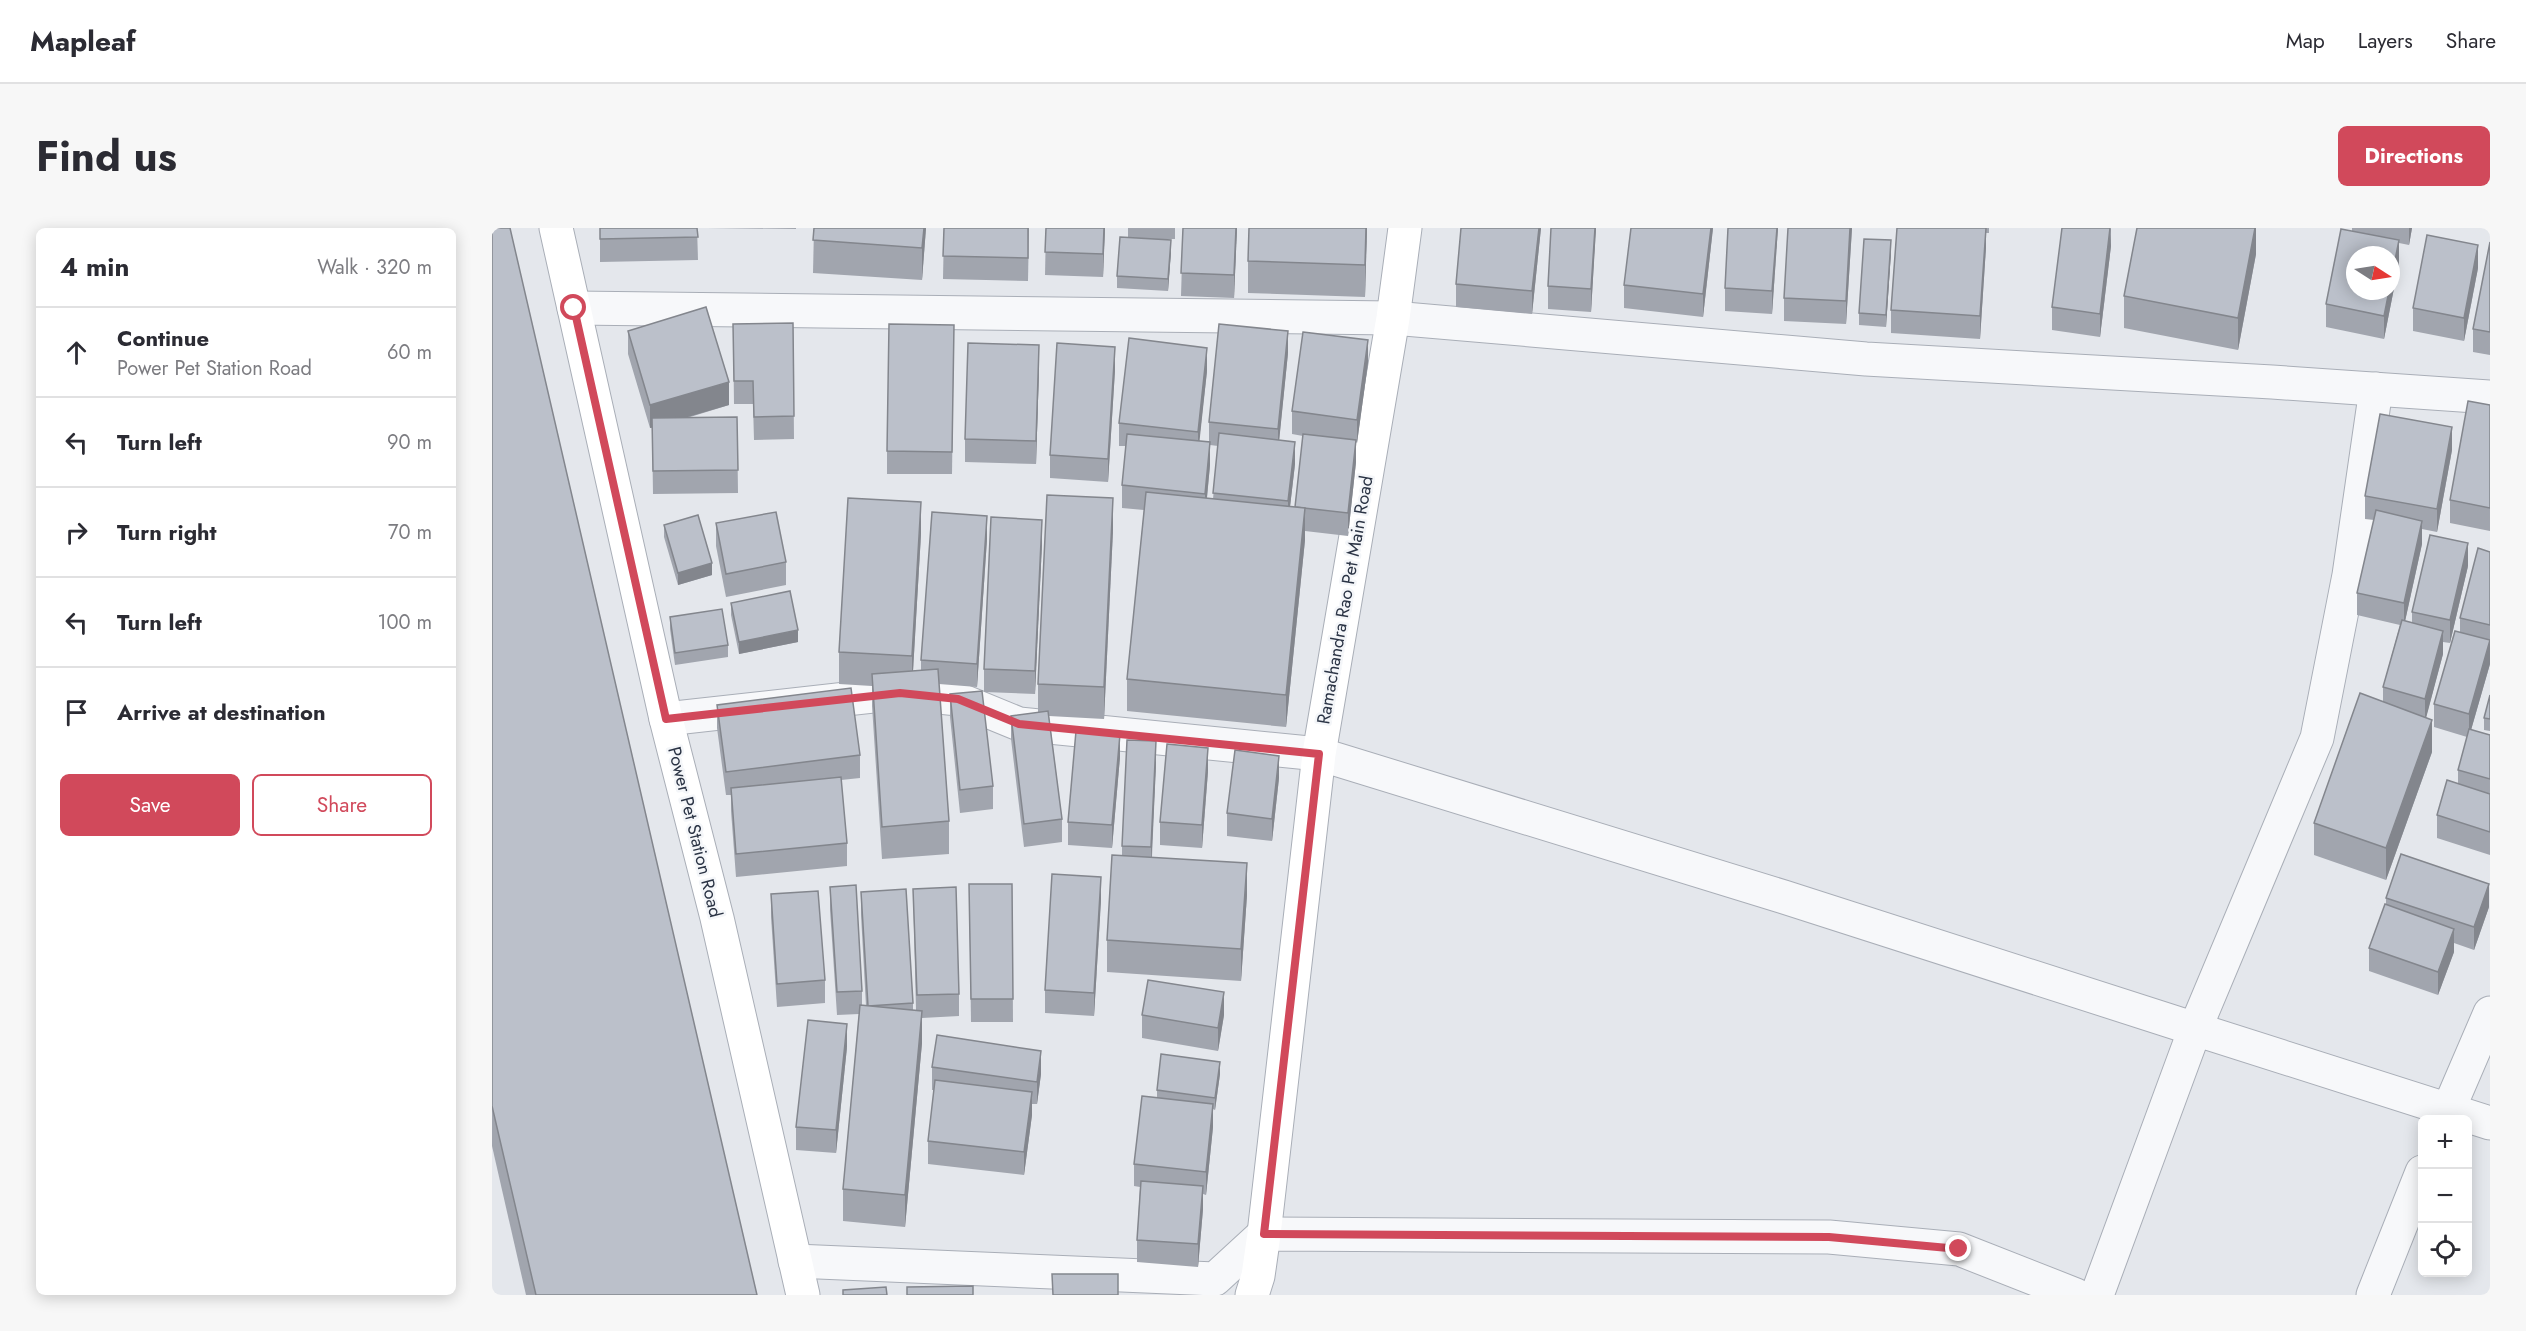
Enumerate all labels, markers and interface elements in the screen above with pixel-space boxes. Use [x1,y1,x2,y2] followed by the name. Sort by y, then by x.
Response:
[30,21,136,62] text: Mapleaf
[2286,26,2325,56] text: Map
[2358,26,2413,56] text: Layers
[2446,26,2496,56] text: Share
[36,126,177,187] text: Find us
[2338,126,2490,186] button: Directions
[2346,246,2400,300] north arrow
[60,248,129,286] text: 4 min
[317,253,432,282] text: Walk · 320 m
[560,294,586,320] route start
[117,322,209,354] text: Continue
[60,336,93,369] icon: ahead
[387,338,432,367] text: 60 m
[117,354,312,383] text: Power Pet Station Road
[60,426,93,459] icon: left
[117,426,202,458] text: Turn left
[387,428,432,457] text: 90 m
[1310,474,1380,726] street label: Ramachandra Rao Pet Main Road
[60,516,93,549] icon: right
[117,516,217,548] text: Turn right
[388,518,432,547] text: 70 m
[60,606,93,639] icon: left
[117,606,202,638] text: Turn left
[377,608,432,637] text: 100 m
[60,696,93,729] icon: arrive
[117,696,326,728] text: Arrive at destination
[661,744,729,920] street label: Power Pet Station Road
[60,774,240,836] button: Save
[252,774,432,836] button: Share
[2418,1115,2472,1277] map controls
[2418,1115,2472,1169] button: +
[2418,1169,2472,1223] button: −
[2418,1223,2472,1277] button: locate
[1945,1235,1971,1261] route end

